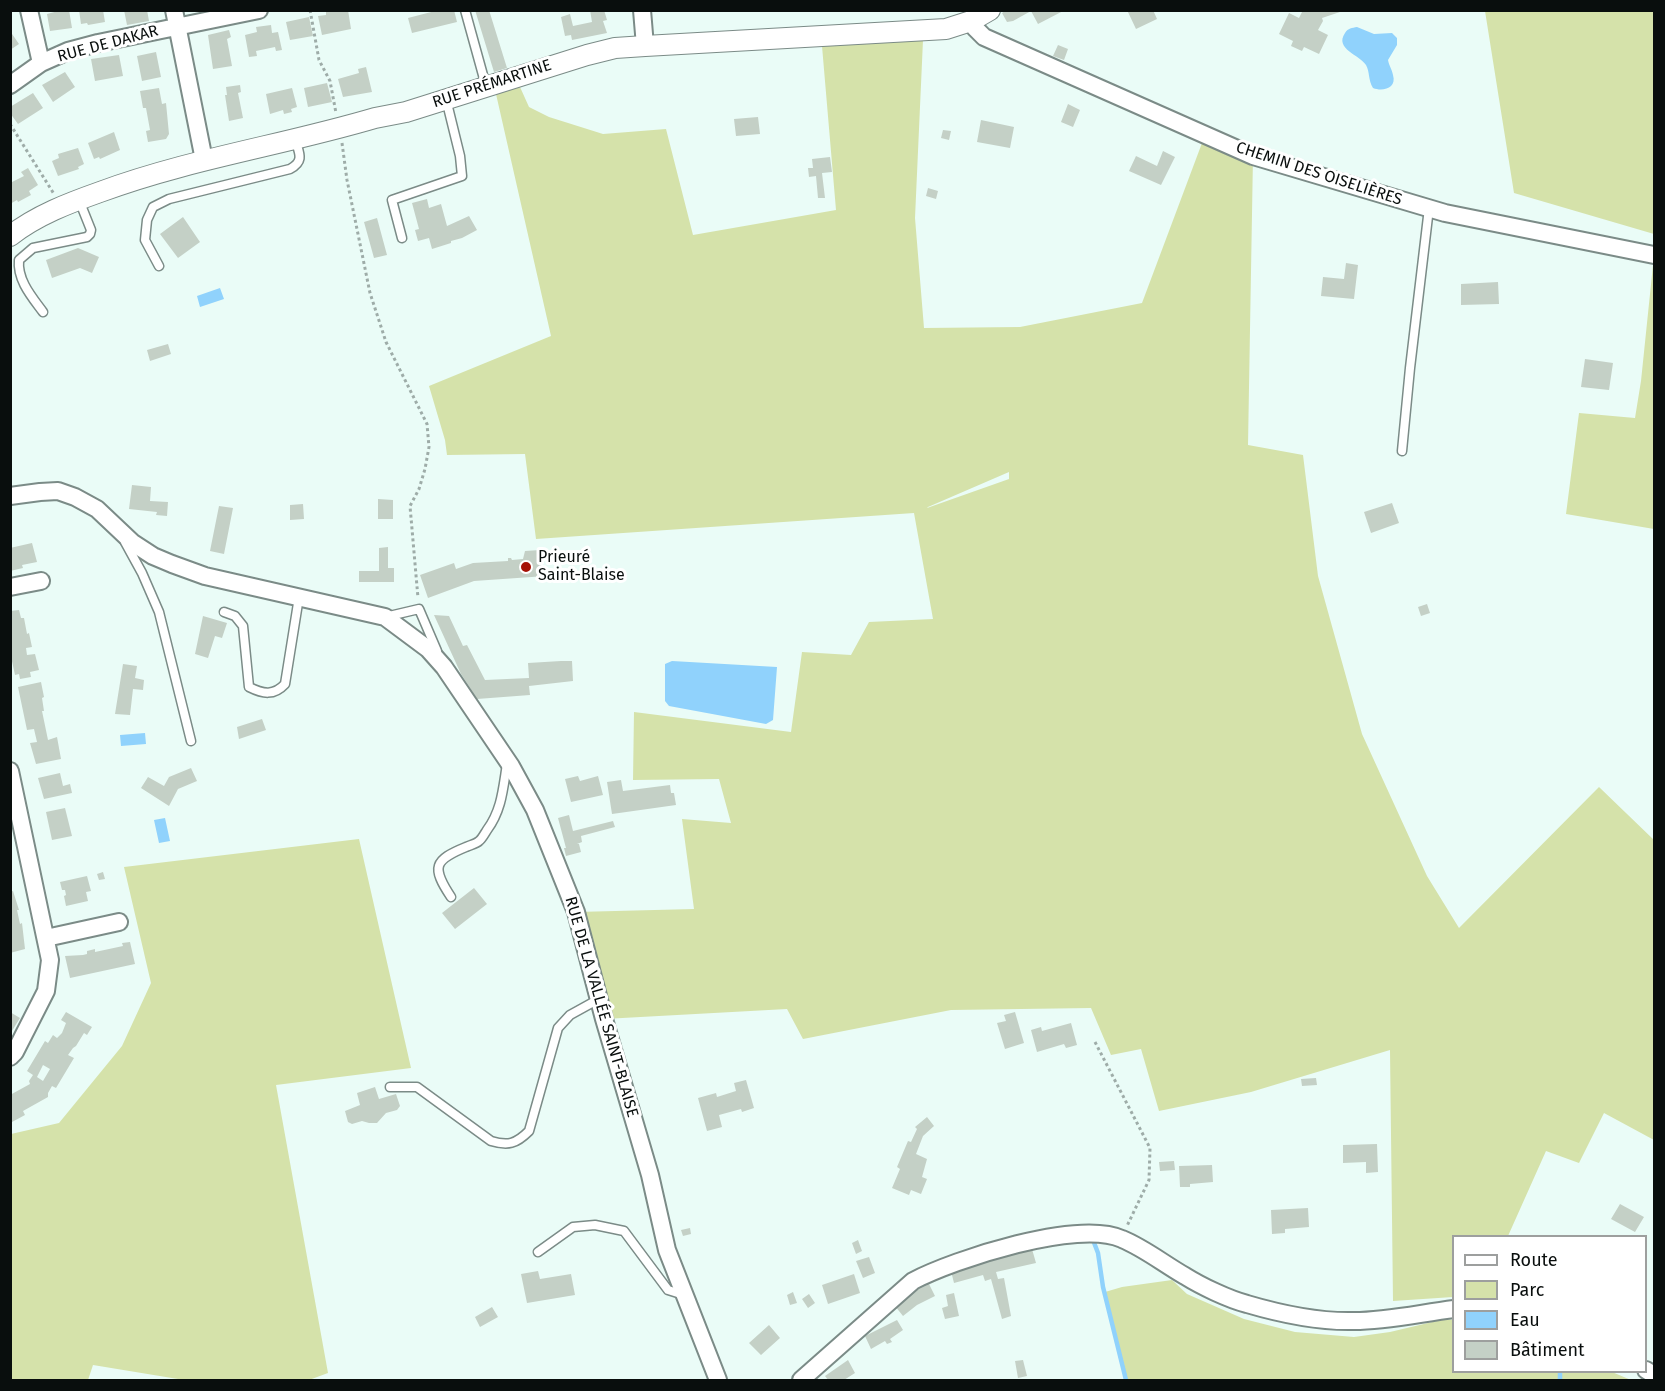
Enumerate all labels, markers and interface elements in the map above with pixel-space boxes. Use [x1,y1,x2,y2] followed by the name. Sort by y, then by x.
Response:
[55,21,161,67] street label: RUE DE DAKAR
[430,56,554,112] street label: RUE PRÉMARTINE
[1234,138,1404,210] street label: CHEMIN DES OISELIÈRES
[538,548,625,586] place label: Prieuré Saint-Blaise
[519,560,533,574] marker: Prieuré Saint-Blaise
[560,894,642,1120] street label: RUE DE LA VALLÉE SAINT-BLAISE
[1452,1235,1647,1373] legend
[1510,1249,1558,1271] text: Route
[1510,1279,1544,1301] text: Parc
[1510,1309,1540,1331] text: Eau
[1510,1339,1585,1361] text: Bâtiment

